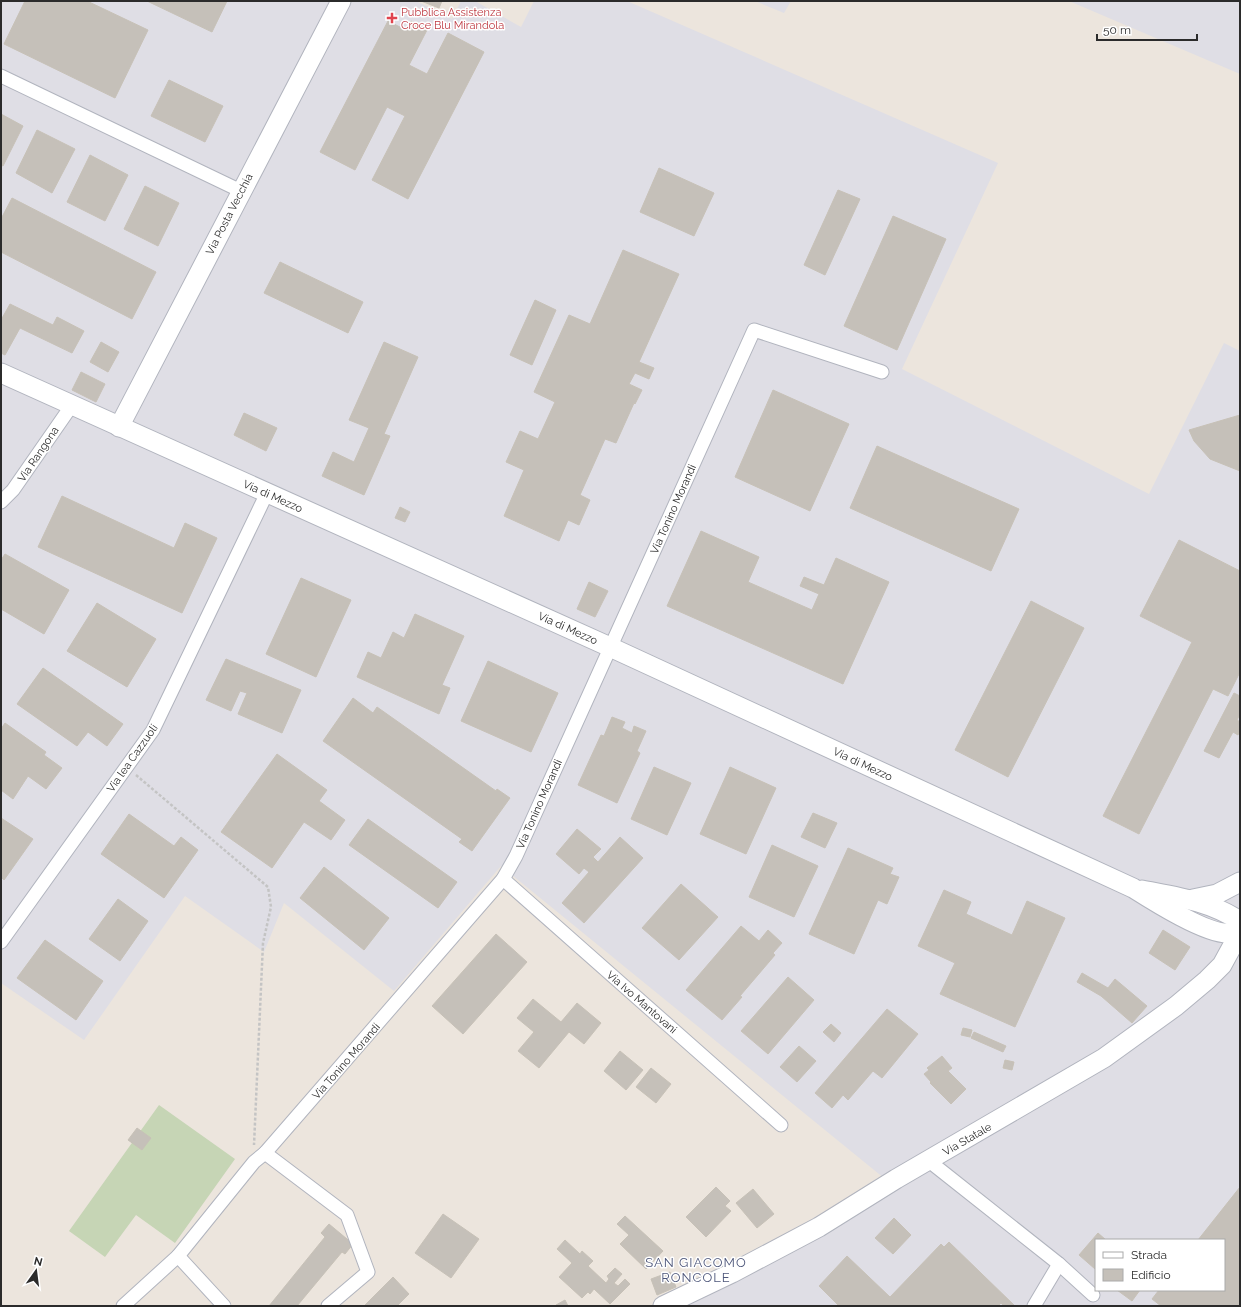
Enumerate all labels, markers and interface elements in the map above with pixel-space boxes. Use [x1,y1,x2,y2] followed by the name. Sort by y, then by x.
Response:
[401,6,504,32] place label: Pubblica Assistenza Croce Blu Mirandola
[386,12,398,24] marker: Pubblica Assistenza Croce Blu Mirandola
[1097,16,1197,42] scale bar
[1103,23,1131,37] text: 50 m
[203,171,256,257] street label: Via Posta Vecchia
[15,424,62,484] street label: Via Rangona
[648,462,699,556] street label: Via Tonino Morandi
[241,478,305,516] street label: Via di Mezzo
[536,610,600,648] street label: Via di Mezzo
[104,722,161,795] street label: Via lea Cazzuoli
[831,745,895,784] street label: Via di Mezzo
[514,757,565,851] street label: Via Tonino Morandi
[604,968,679,1036] street label: Via Ivo Mantovani
[310,1021,383,1102] street label: Via Tonino Morandi
[941,1120,994,1159] street label: Via Statale
[1095,1239,1225,1291] legend
[1131,1248,1167,1262] text: Strada
[16,1251,56,1291] north arrow
[33,1254,44,1269] text: N
[645,1255,747,1285] district label: SAN GIACOMO RONCOLE
[1131,1268,1171,1282] text: Edificio

